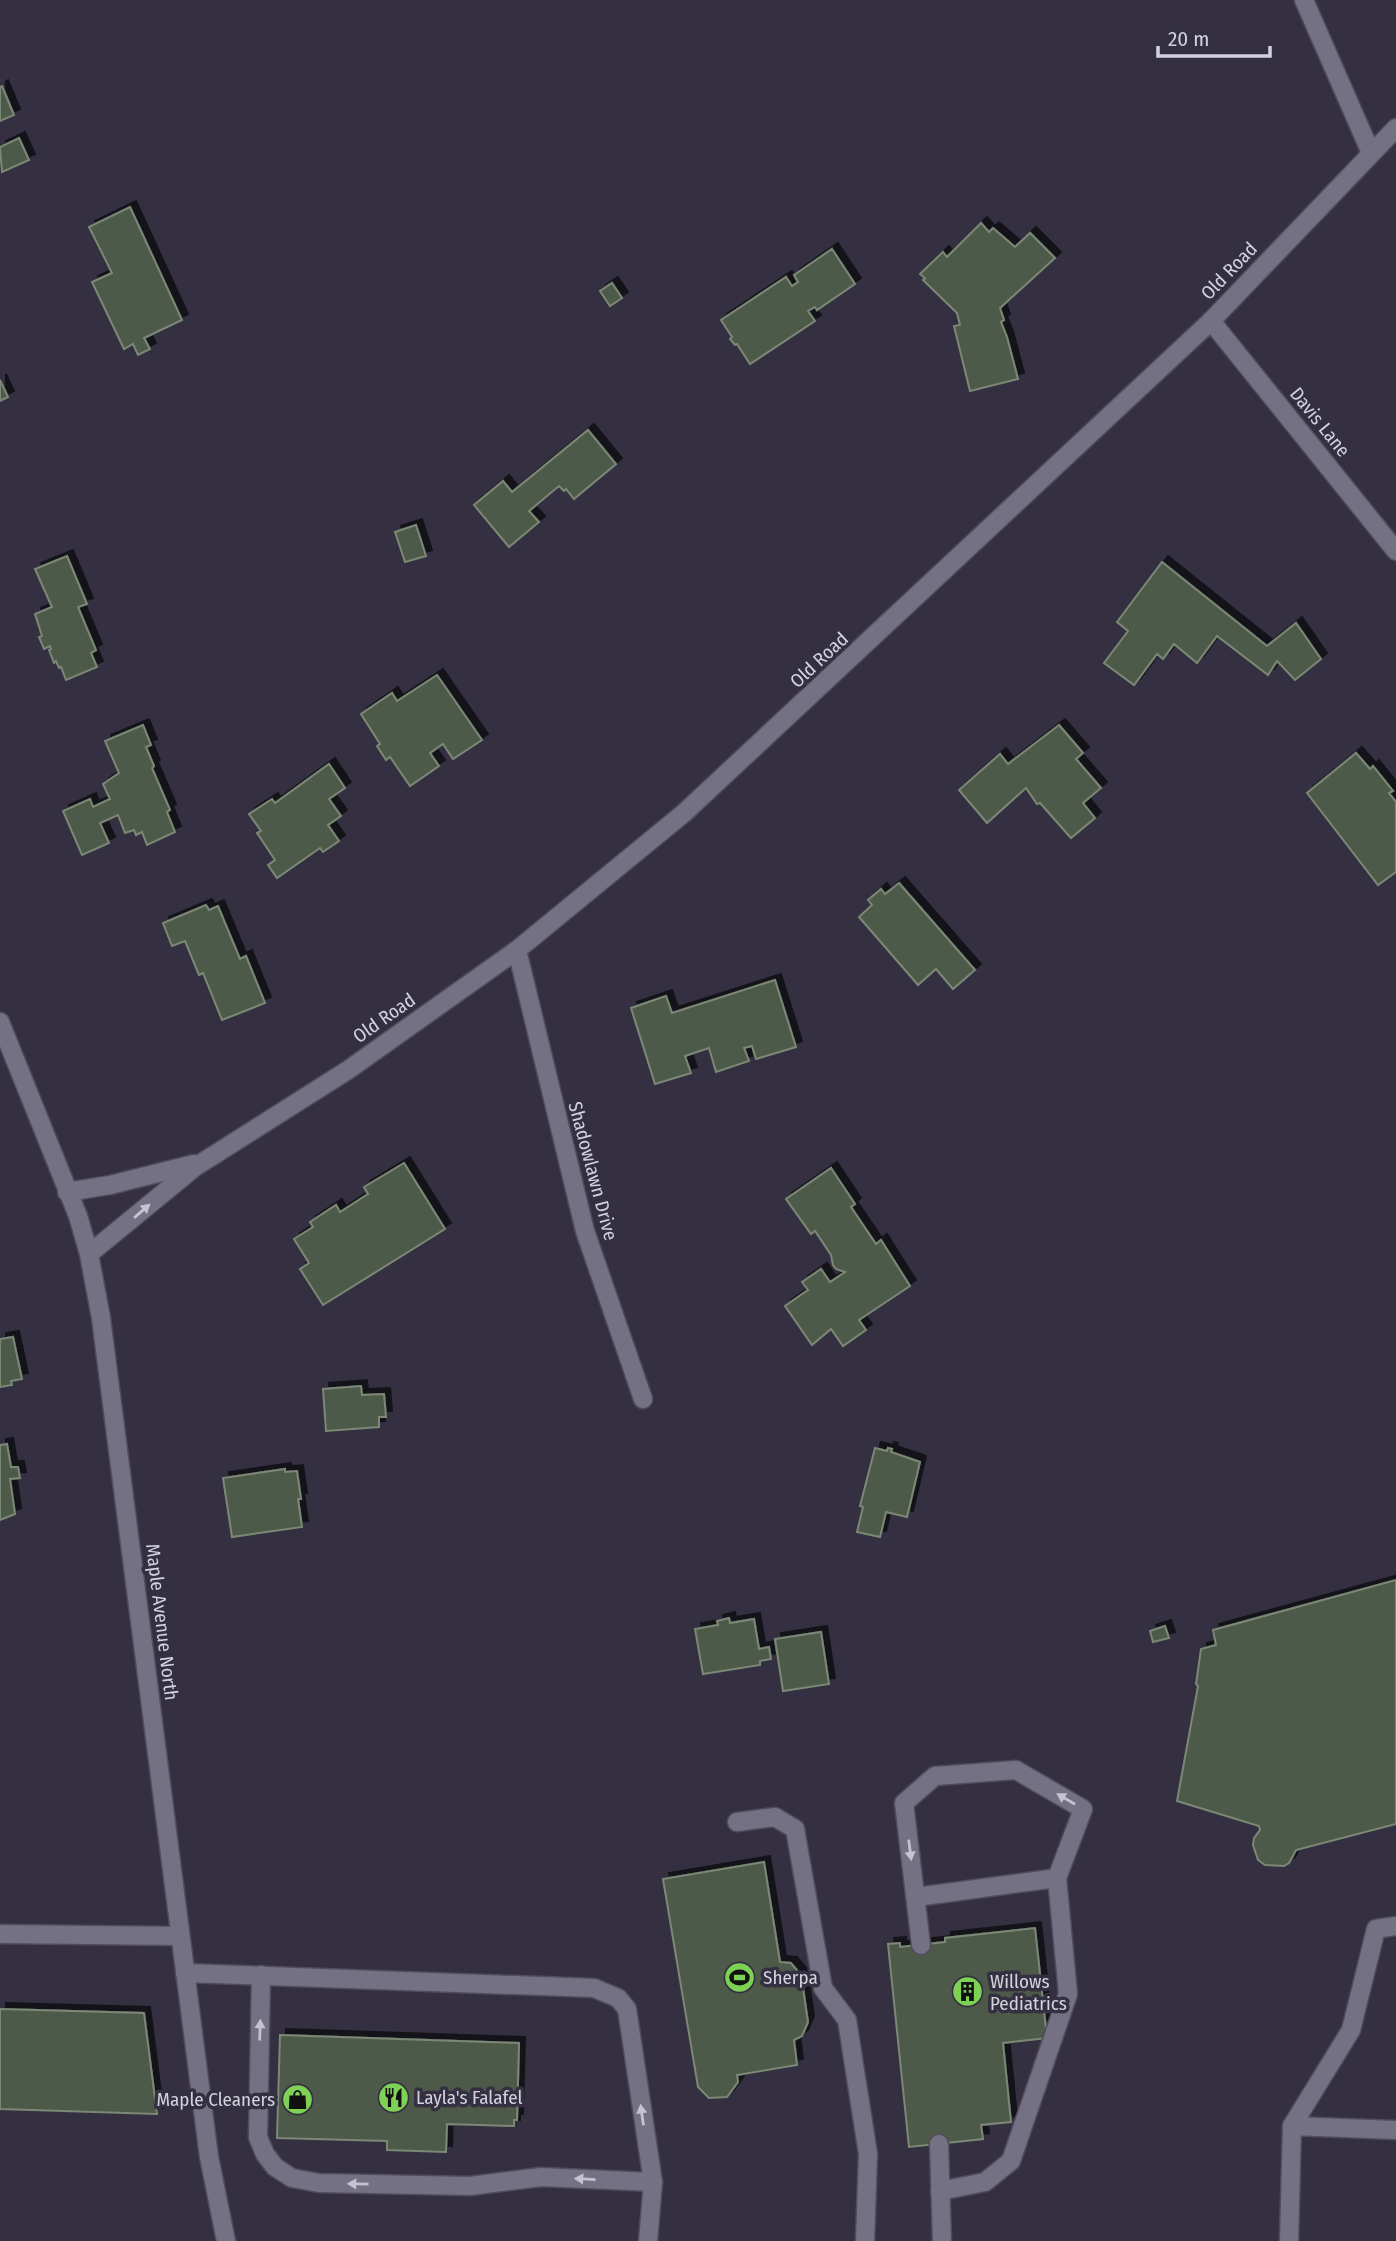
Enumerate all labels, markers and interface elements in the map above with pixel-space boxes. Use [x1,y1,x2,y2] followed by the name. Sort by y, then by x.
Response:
[1158,14,1270,58] scale bar
[1168,26,1209,52] text: 20 m
[1196,238,1262,304] street label: Old Road
[1285,383,1355,461] street label: Davis Lane
[785,627,853,693] street label: Old Road
[348,988,420,1048] street label: Old Road
[563,1099,623,1243] street label: Shadowlawn Drive
[133,1204,150,1219] one-way arrow
[141,1542,183,1702] street label: Maple Avenue North
[1056,1793,1076,1805] one-way arrow
[905,1839,916,1861] one-way arrow
[723,1960,757,1994] sports icon: Sherpa
[763,1966,818,1989] place label: Sherpa
[990,1970,1067,2015] place label: Willows Pediatrics
[950,1975,984,2009] building icon: Willows Pediatrics
[254,2019,265,2041] one-way arrow
[376,2080,410,2114] restaurant icon: Layla's Falafel
[281,2082,315,2116] shop icon: Maple Cleaners
[416,2086,523,2109] place label: Layla's Falafel
[157,2088,275,2111] place label: Maple Cleaners
[637,2104,648,2126] one-way arrow
[573,2173,595,2184] one-way arrow
[347,2178,369,2189] one-way arrow

